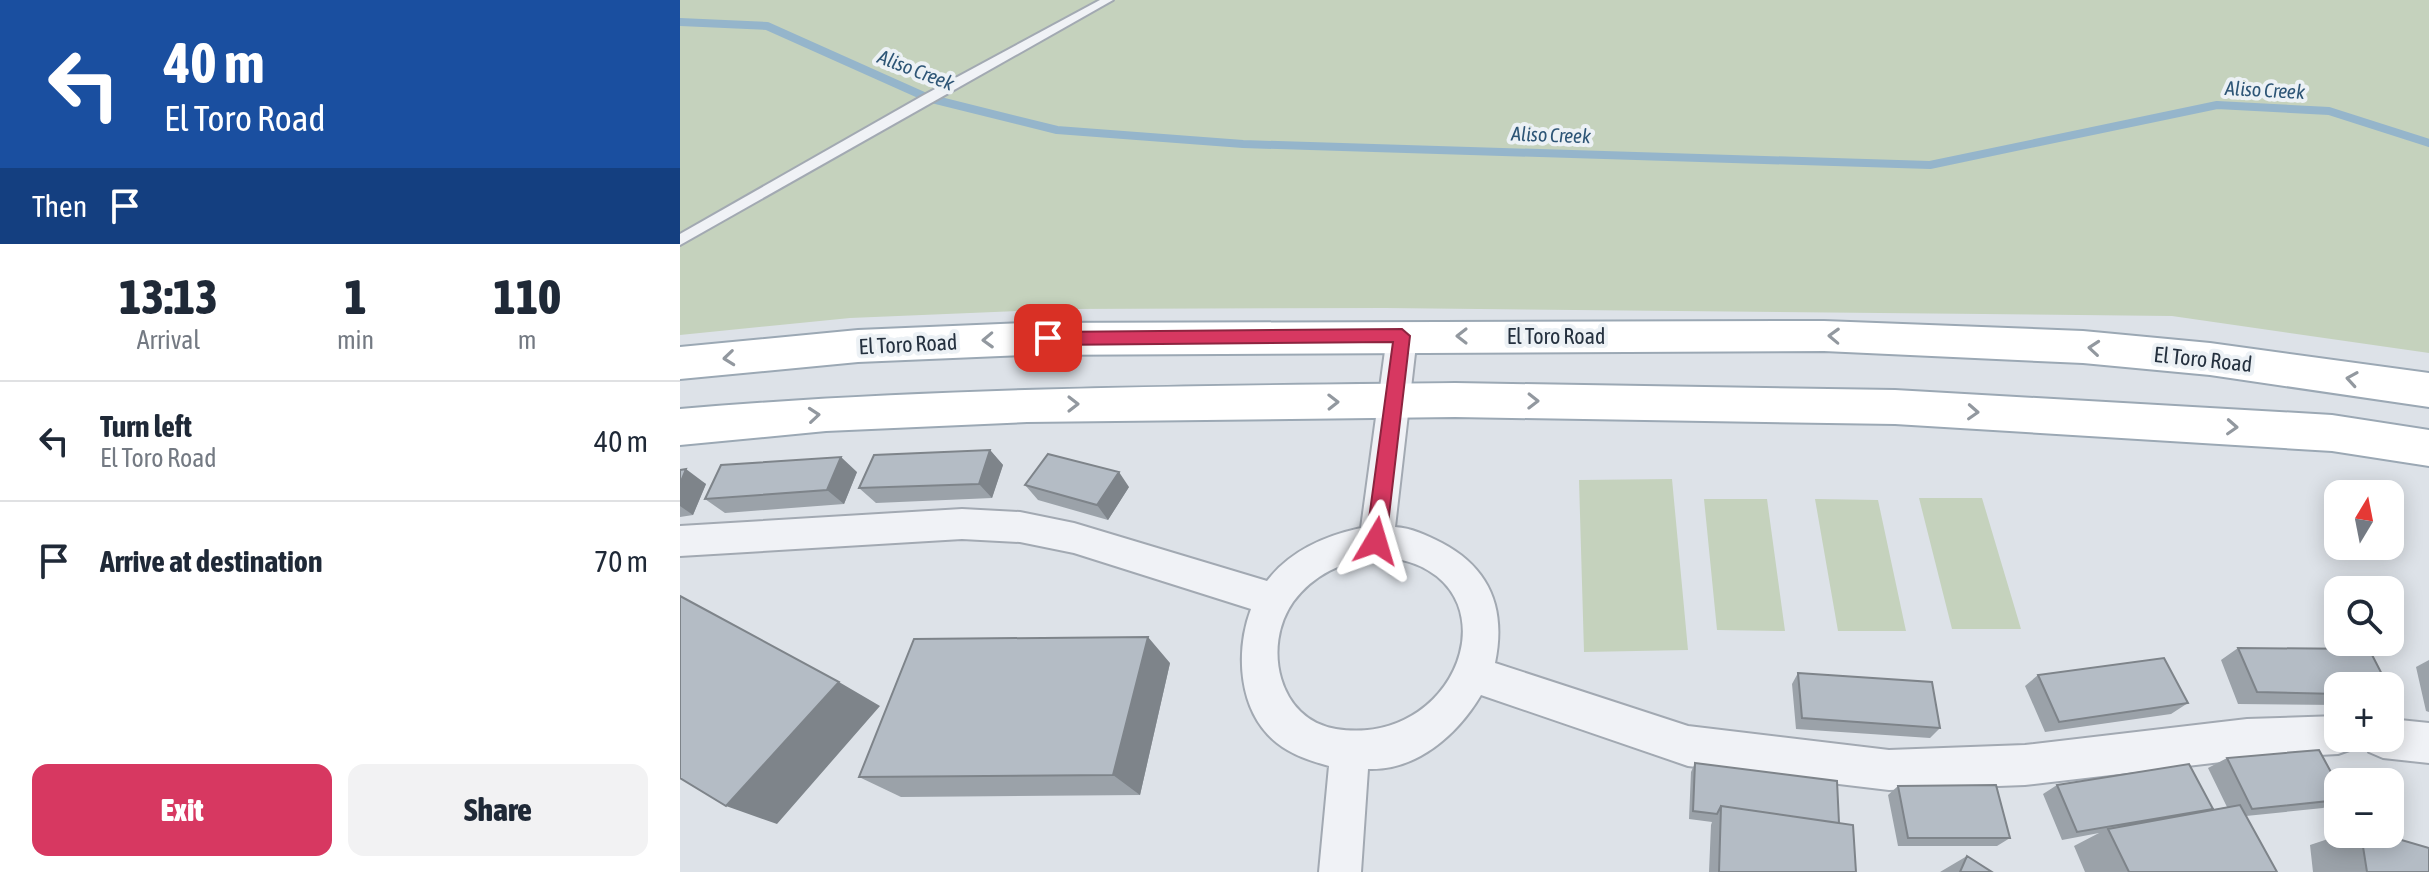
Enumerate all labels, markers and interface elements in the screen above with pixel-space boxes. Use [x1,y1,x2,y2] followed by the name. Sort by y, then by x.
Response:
[164,31,265,95] text: 40 m
[32,32,136,136] icon: left
[874,44,958,95] water label: Aliso Creek
[2224,76,2306,103] water label: Aliso Creek
[164,97,326,139] text: El Toro Road
[1510,122,1591,147] water label: Aliso Creek
[103,184,147,228] icon: arrive
[32,189,87,223] text: Then
[119,269,218,324] text: 13:13
[344,269,367,324] text: 1
[493,269,561,324] text: 110
[1014,304,1082,372] pin
[1026,316,1070,360] icon: arrive
[1507,323,1605,349] street label: El Toro Road
[137,325,200,355] text: Arrival
[337,325,374,355] text: min
[518,325,536,355] text: m
[1455,327,1468,345] one-way arrow
[858,328,958,360] street label: El Toro Road
[1827,328,1840,345] one-way arrow
[981,332,994,349] one-way arrow
[2087,340,2100,357] one-way arrow
[2153,341,2253,377] street label: El Toro Road
[722,350,735,367] one-way arrow
[2345,371,2359,388] one-way arrow
[1327,393,1340,411] one-way arrow
[1527,393,1540,410] one-way arrow
[1067,395,1080,413] one-way arrow
[1967,403,1980,420] one-way arrow
[807,407,820,424] one-way arrow
[100,409,192,443] text: Turn left
[2226,418,2239,435] one-way arrow
[32,419,76,463] icon: left
[594,424,648,458] text: 40 m
[100,443,217,473] text: El Toro Road
[2324,480,2404,560] north arrow
[2324,480,2404,848] map controls
[1334,499,1418,583] position arrow
[32,539,76,583] icon: arrive
[100,544,322,578] text: Arrive at destination
[594,544,648,578] text: 70 m
[2324,576,2404,656] button: search
[2324,672,2404,752] button: +
[32,764,332,856] button: Exit
[348,764,648,856] button: Share
[2324,768,2404,848] button: −

